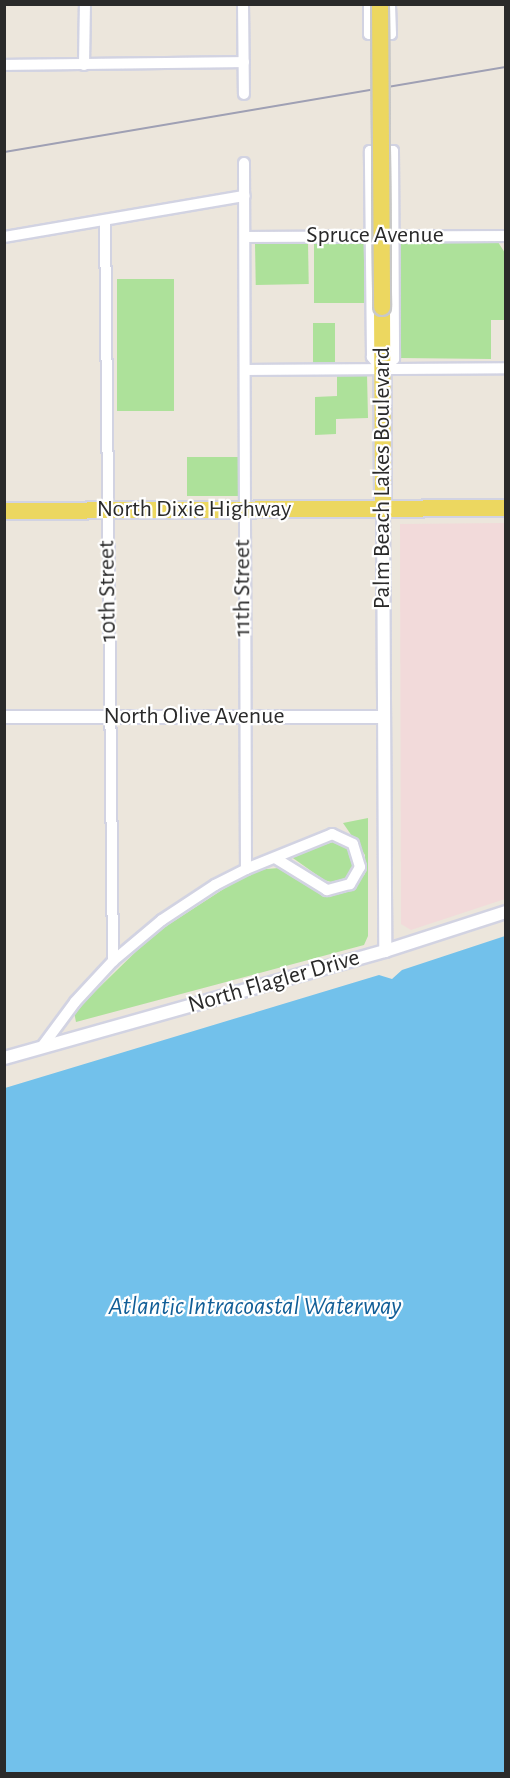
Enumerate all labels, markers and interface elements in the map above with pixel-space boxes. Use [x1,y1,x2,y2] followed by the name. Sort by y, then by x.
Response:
[306,222,444,250] street label: Spruce Avenue
[369,347,397,609] street label: Palm Beach Lakes Boulevard
[97,496,291,524] street label: North Dixie Highway
[229,539,257,637] street label: 11th Street
[93,540,123,642] street label: 10th Street
[103,703,285,731] street label: North Olive Avenue
[185,944,363,1020] street label: North Flagler Drive
[108,1291,402,1323] water label: Atlantic Intracoastal Waterway

